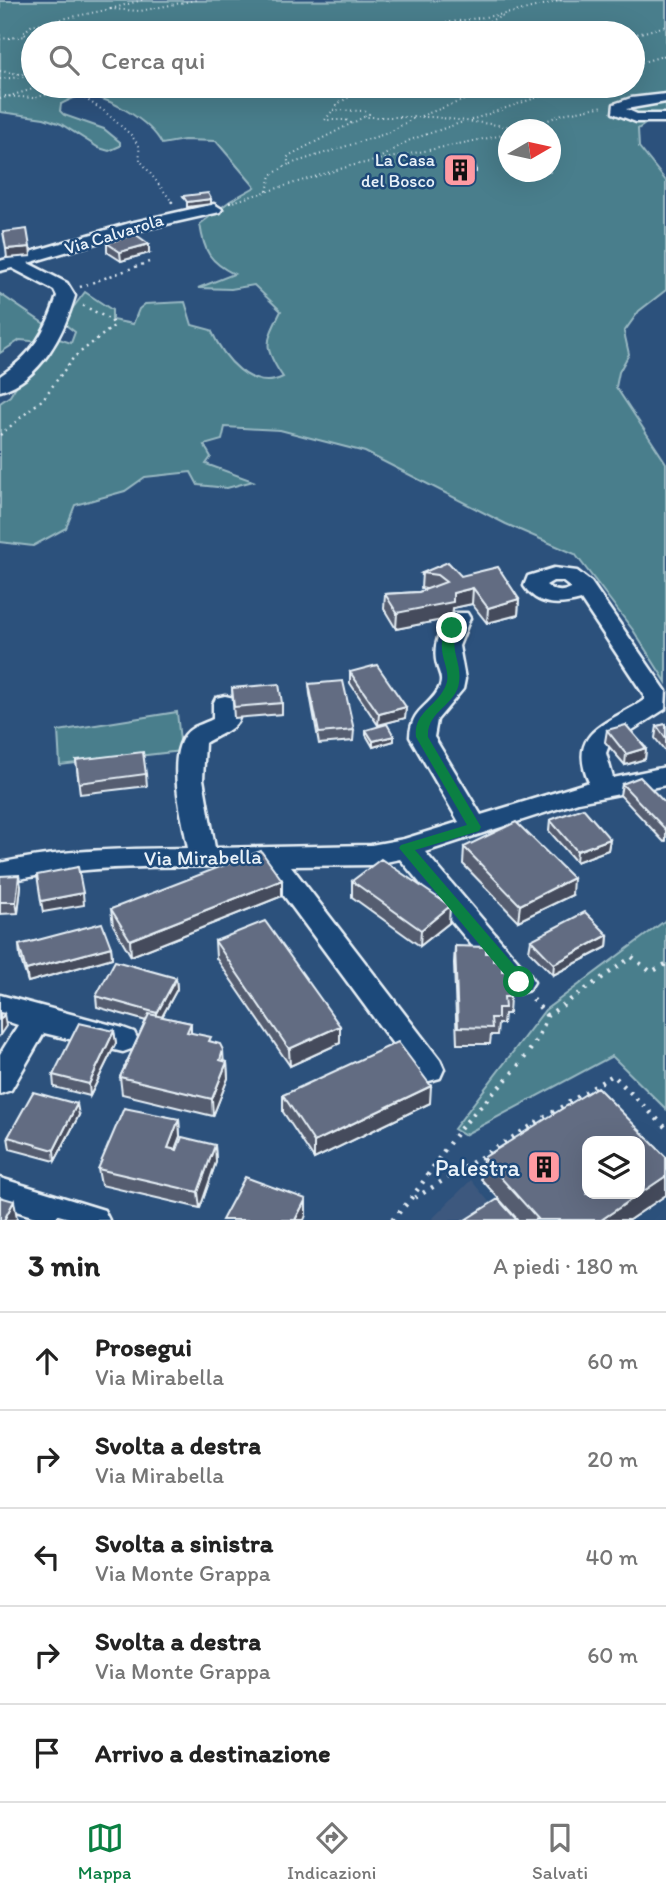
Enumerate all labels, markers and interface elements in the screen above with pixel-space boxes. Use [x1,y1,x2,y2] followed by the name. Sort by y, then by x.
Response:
[21,21,645,98] search box
[45,41,83,79] icon: search
[101,44,205,76] text: Cerca qui
[498,119,561,182] north arrow
[361,149,436,192] place label: La Casa del Bosco
[441,151,479,189] building icon: La Casa del Bosco
[62,208,167,260] street label: Via Calvarola
[436,612,467,643] route end
[144,843,262,871] street label: Via Mirabella
[503,966,534,997] route start
[582,1136,645,1199] map controls
[582,1136,645,1199] button: layers
[525,1148,563,1186] building icon: Palestra
[435,1153,521,1182] place label: Palestra
[28,1247,100,1284] text: 3 min
[493,1252,638,1280] text: A piedi · 180 m
[95,1331,192,1363] text: Prosegui
[28,1342,66,1380] icon: ahead
[587,1347,638,1375] text: 60 m
[95,1363,224,1391] text: Via Mirabella
[95,1429,261,1461] text: Svolta a destra
[28,1440,66,1478] icon: right
[587,1445,638,1473] text: 20 m
[95,1461,224,1489] text: Via Mirabella
[95,1527,273,1559] text: Svolta a sinistra
[28,1538,66,1576] icon: left
[585,1543,638,1571] text: 40 m
[95,1559,271,1587] text: Via Monte Grappa
[95,1625,261,1657] text: Svolta a destra
[28,1636,66,1674] icon: right
[587,1641,638,1669] text: 60 m
[95,1657,271,1685] text: Via Monte Grappa
[28,1734,66,1772] icon: arrive
[95,1737,331,1769] text: Arrivo a destinazione
[78,1819,131,1884] tab: Mappa
[287,1819,377,1884] tab: Indicazioni
[532,1819,588,1884] tab: Salvati

